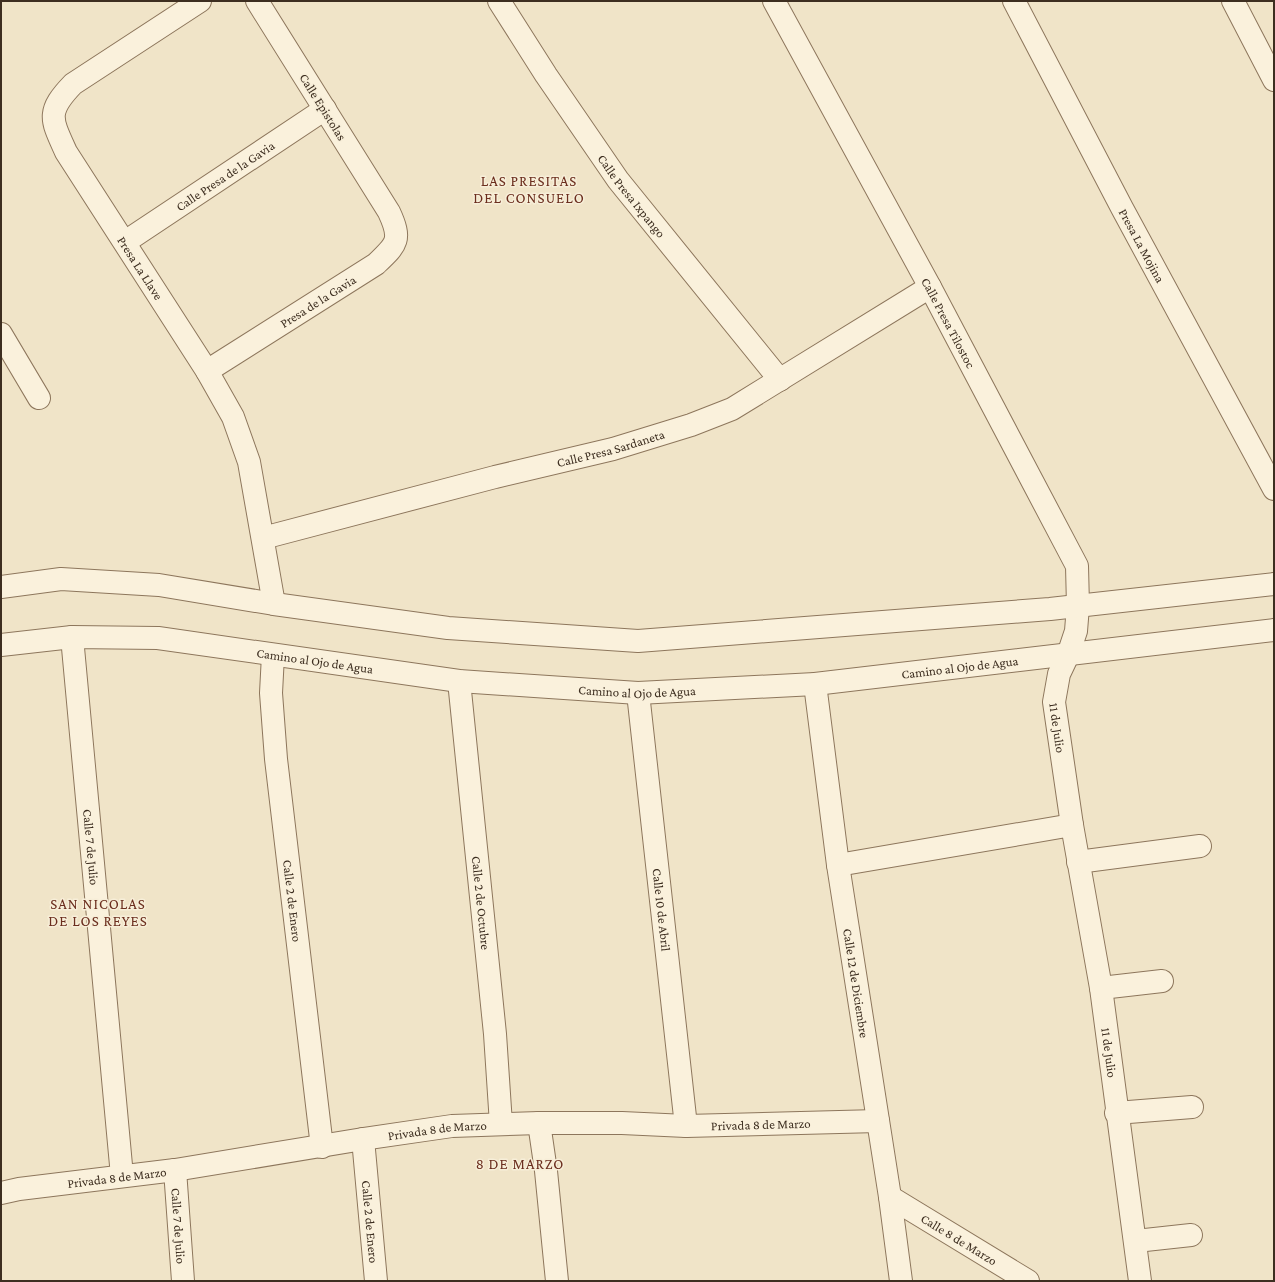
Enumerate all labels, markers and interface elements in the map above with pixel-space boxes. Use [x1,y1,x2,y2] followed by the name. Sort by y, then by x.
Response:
[296,71,350,143] street label: Calle Epistolas
[173,137,277,214] street label: Calle Presa de la Gavia
[595,151,669,240] street label: Calle Presa Ixpango
[473,173,585,206] district label: LAS PRESITAS DEL CONSUELO
[1116,206,1168,285] street label: Presa La Mojina
[115,233,167,303] street label: Presa La Llave
[277,271,358,330] street label: Presa de la Gavia
[919,275,979,371] street label: Calle Presa Tilostoc
[555,426,666,470] street label: Calle Presa Sardaneta
[256,645,374,676] street label: Camino al Ojo de Agua
[901,653,1019,681] street label: Camino al Ojo de Agua
[578,682,696,701] street label: Camino al Ojo de Agua
[1047,702,1069,754] street label: 11 de Julio
[81,808,102,886] street label: Calle 7 de Julio
[469,855,494,951] street label: Calle 2 de Octubre
[280,859,305,943] street label: Calle 2 de Enero
[650,867,674,952] street label: Calle 10 de Abril
[48,896,148,929] district label: SAN NICOLAS DE LOS REYES
[841,927,872,1039] street label: Calle 12 de Diciembre
[1099,1027,1120,1078] street label: 11 de Julio
[711,1115,811,1133] street label: Privada 8 de Marzo
[387,1117,487,1143] street label: Privada 8 de Marzo
[476,1156,564,1172] district label: 8 DE MARZO
[66,1164,167,1191] street label: Privada 8 de Marzo
[359,1180,382,1264] street label: Calle 2 de Enero
[169,1187,189,1264] street label: Calle 7 de Julio
[918,1210,1000,1268] street label: Calle 8 de Marzo

